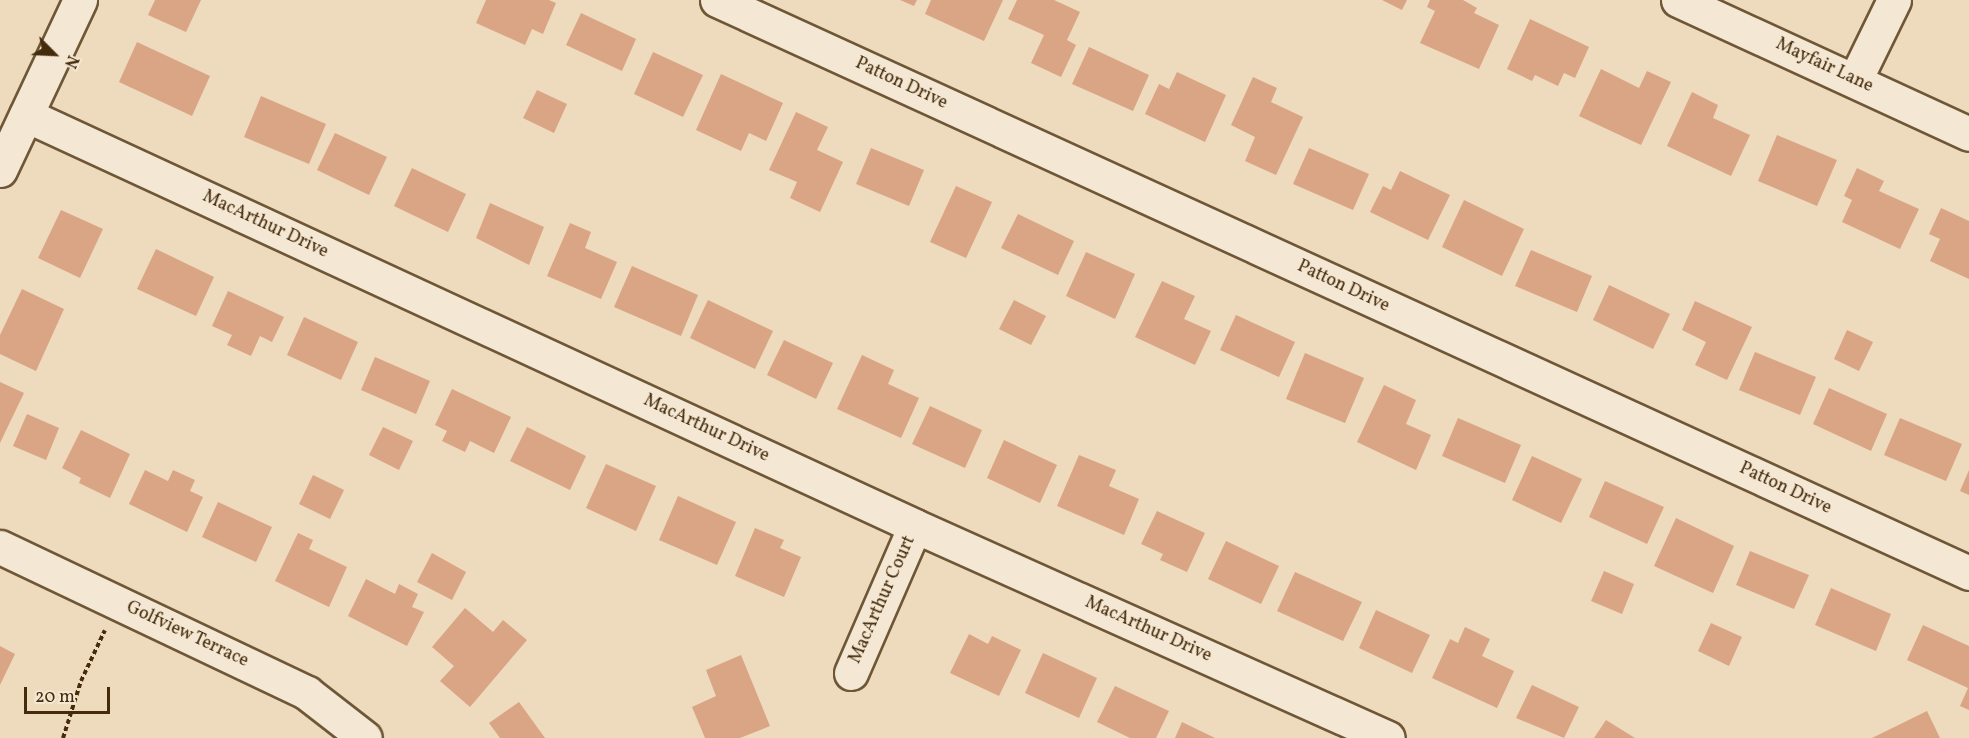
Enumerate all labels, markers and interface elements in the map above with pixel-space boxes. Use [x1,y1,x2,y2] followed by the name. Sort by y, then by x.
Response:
[24,24,84,84] north arrow
[1772,34,1876,98] street label: Mayfair Lane
[58,52,83,71] text: N
[851,53,951,115] street label: Patton Drive
[199,186,331,264] street label: MacArthur Drive
[1293,256,1393,318] street label: Patton Drive
[640,390,772,468] street label: MacArthur Drive
[1735,458,1835,520] street label: Patton Drive
[845,533,921,667] street label: MacArthur Court
[1081,592,1215,668] street label: MacArthur Drive
[122,597,252,673] street label: Golfview Terrace
[27,675,112,713] scale bar
[35,685,75,710] text: 20 m

